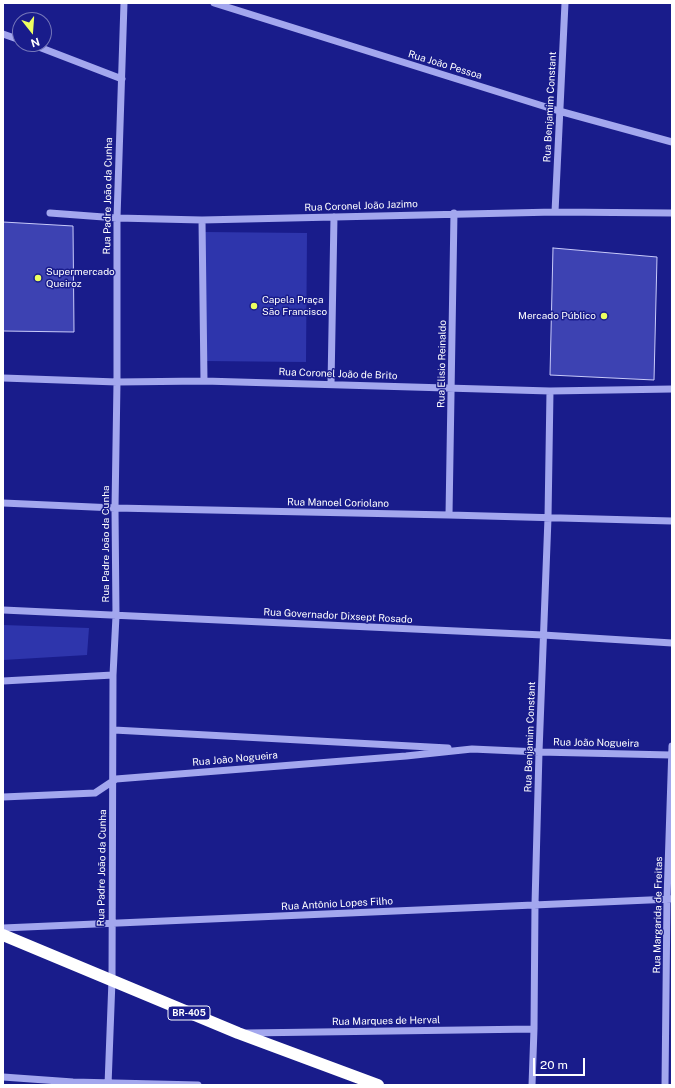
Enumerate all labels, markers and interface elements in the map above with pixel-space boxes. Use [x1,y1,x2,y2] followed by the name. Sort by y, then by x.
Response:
[12,12,52,52] north arrow
[29,36,41,50] text: N
[407,48,483,82] street label: Rua João Pessoa
[541,51,559,163] street label: Rua Benjamim Constant
[101,137,115,255] street label: Rua Padre João da Cunha
[304,198,418,214] street label: Rua Coronel João Jazimo
[46,266,115,290] place label: Supermercado Queiroz
[33,273,43,283] marker: Supermercado Queiroz
[262,294,327,318] place label: Capela Praça São Francisco
[249,301,259,311] marker: Capela Praça São Francisco
[518,310,596,322] place label: Mercado Público
[599,311,609,321] marker: Mercado Público
[435,320,449,408] street label: Rua Elisio Reinaldo
[278,366,398,382] street label: Rua Coronel João de Brito
[100,485,112,603] street label: Rua Padre João da Cunha
[287,496,389,510] street label: Rua Manoel Coriolano
[263,606,413,626] street label: Rua Governador Dixsept Rosado
[522,681,538,793] street label: Rua Benjamim Constant
[553,736,639,750] street label: Rua João Nogueira
[192,749,278,769] street label: Rua João Nogueira
[95,809,109,927] street label: Rua Padre João da Cunha
[651,856,665,974] street label: Rua Margarida de Freitas
[281,895,393,913] street label: Rua Antônio Lopes Filho
[168,1006,210,1020] road number: BR-405
[332,1014,440,1028] street label: Rua Marques de Herval
[535,1050,587,1076] scale bar
[540,1058,568,1072] text: 20 m

